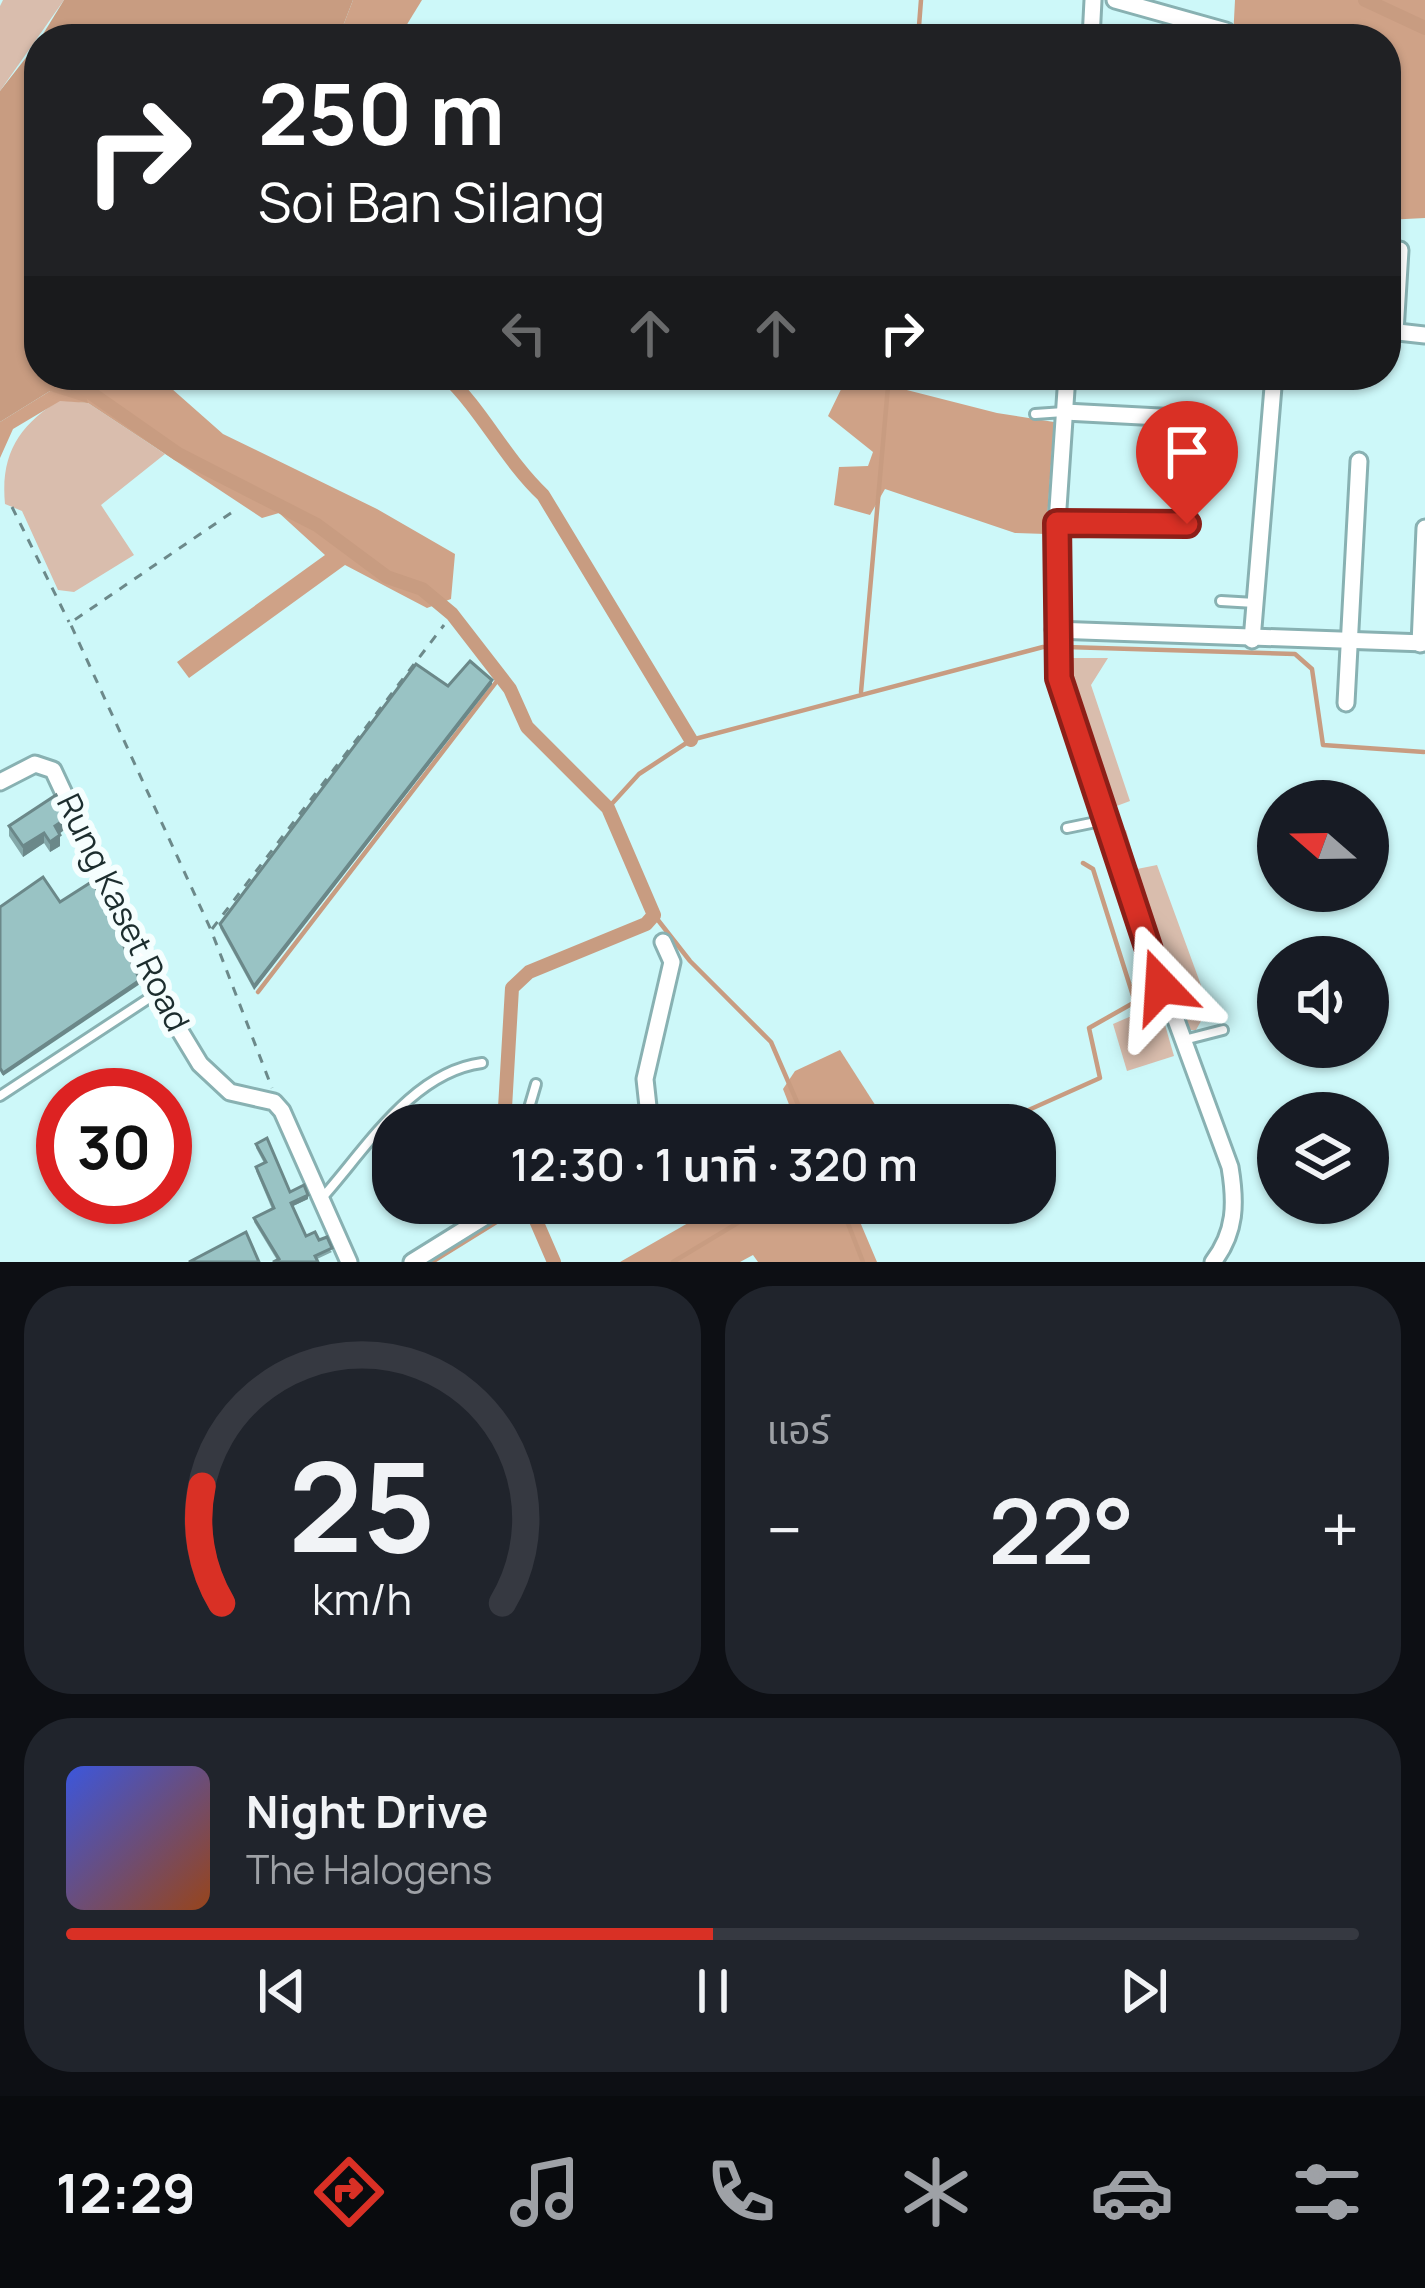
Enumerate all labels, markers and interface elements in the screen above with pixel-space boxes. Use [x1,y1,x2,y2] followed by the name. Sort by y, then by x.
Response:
[258,55,505,170] text: 250 m
[60,72,216,228] icon: right
[258,164,605,238] text: Soi Ban Silang
[491,300,557,366] icon: left
[617,300,683,366] icon: ahead
[743,300,809,366] icon: ahead
[869,300,935,366] icon: right
[1136,401,1238,524] pin
[1154,419,1220,485] icon: arrive
[1257,780,1389,912] north arrow
[1257,780,1389,1224] map controls
[47,786,201,1038] street label: Rung Kaset Road
[1098,923,1224,1049] position arrow
[1257,936,1389,1068] button: sound
[36,1068,192,1224] speed limit sign: 30
[1257,1092,1389,1224] button: layers
[510,1133,918,1195] text: 12:30 · 1 นาที · 320 m
[767,1402,830,1456] text: แอร์
[289,1419,436,1589] text: 25
[988,1468,1135,1591] text: 22°
[767,1484,802,1574] text: −
[1321,1484,1359,1574] text: +
[312,1569,412,1628] text: km/h
[246,1780,488,1842] text: Night Drive
[246,1842,493,1896] text: The Halogens
[249,1958,315,2024] icon: previous
[680,1958,746,2024] icon: pause
[1111,1958,1177,2024] icon: next
[307,2150,391,2234] icon: directions
[503,2150,587,2234] icon: music
[699,2150,783,2234] icon: phone
[894,2150,978,2234] icon: climate
[1090,2150,1174,2234] icon: car
[1285,2150,1369,2234] icon: filters
[56,2155,196,2229] text: 12:29

